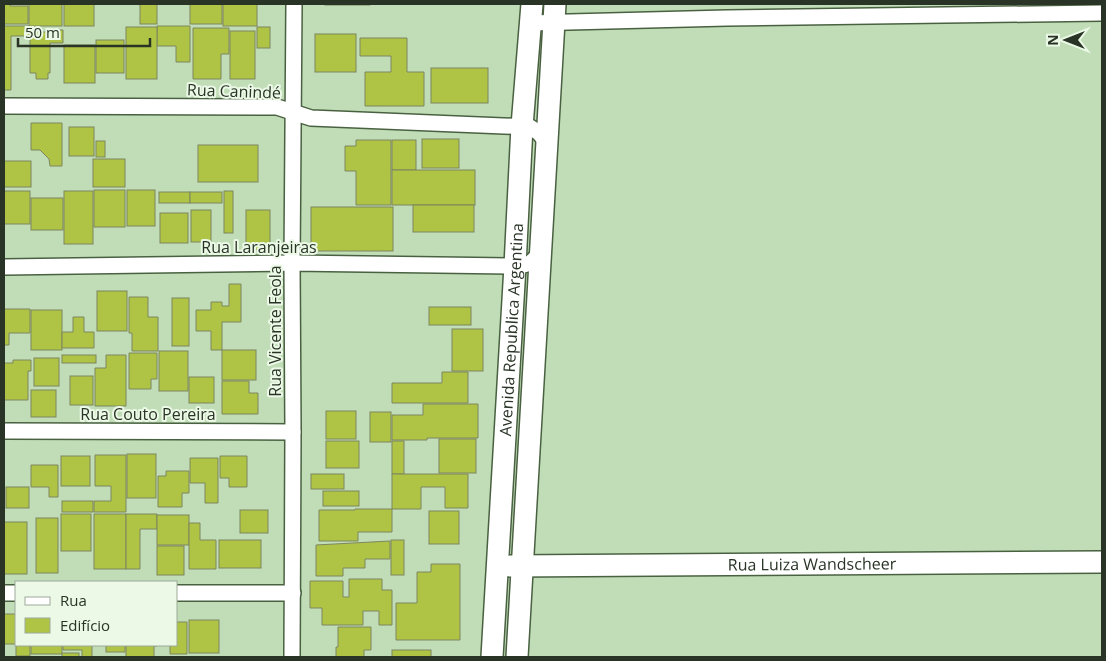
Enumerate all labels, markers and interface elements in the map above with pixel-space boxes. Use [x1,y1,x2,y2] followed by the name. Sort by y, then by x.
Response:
[18,15,150,47] scale bar
[1041,15,1091,65] north arrow
[25,22,60,42] text: 50 m
[1043,34,1062,46] text: N
[187,78,281,104] street label: Rua Canindé
[494,222,528,437] street label: Avenida Republica Argentina
[201,236,317,258] street label: Rua Laranjeiras
[264,265,286,397] street label: Rua Vicente Feola
[80,403,216,425] street label: Rua Couto Pereira
[728,552,897,576] street label: Rua Luiza Wandscheer
[15,581,178,646] legend
[60,590,87,610] text: Rua
[60,615,110,635] text: Edifício

